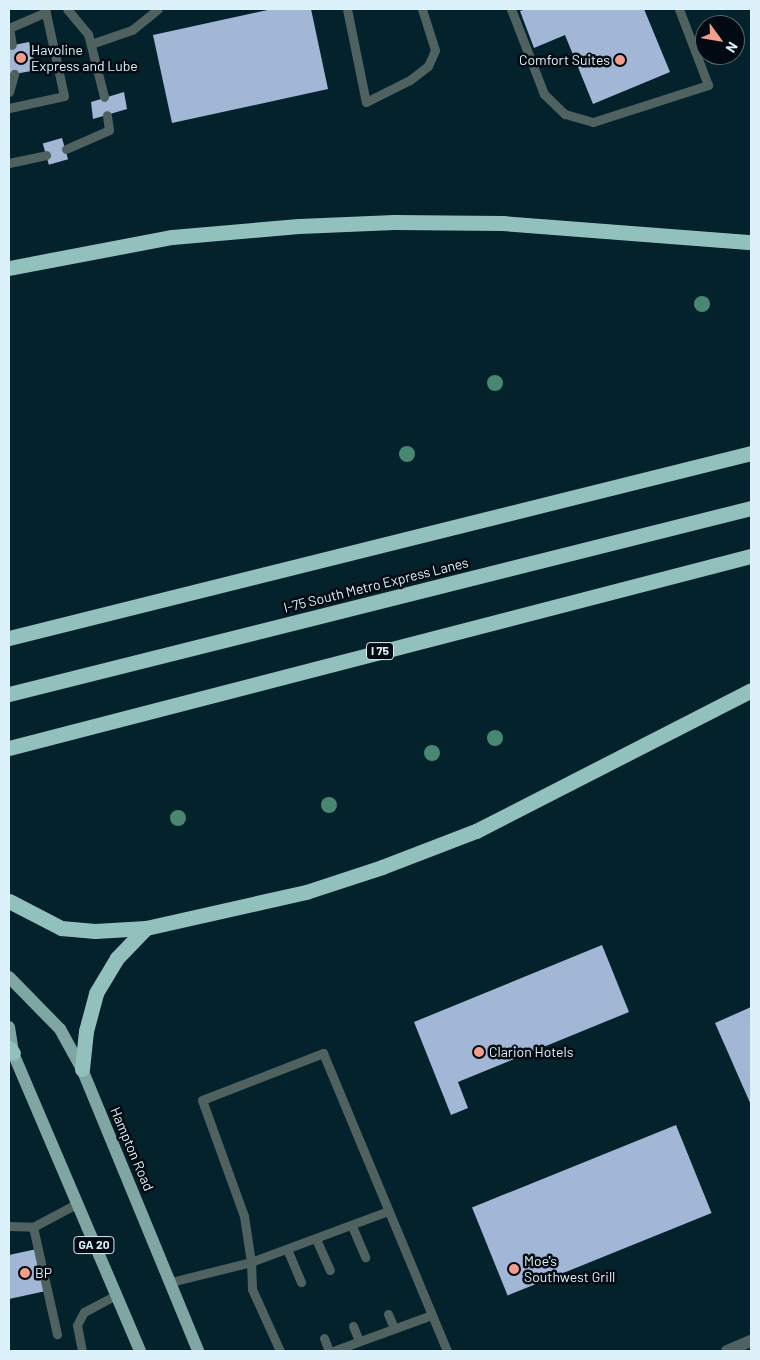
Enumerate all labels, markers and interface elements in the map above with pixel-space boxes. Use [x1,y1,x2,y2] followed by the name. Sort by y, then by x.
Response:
[695,15,745,65] north arrow
[723,39,742,56] text: N
[31,42,138,74] place label: Havoline Express and Lube
[15,52,27,64] marker: Havoline Express and Lube
[519,52,610,68] place label: Comfort Suites
[614,54,626,66] marker: Comfort Suites
[282,554,470,616] street label: I-75 South Metro Express Lanes
[365,641,395,660] road number: I 75
[489,1044,574,1060] place label: Clarion Hotels
[473,1046,485,1058] marker: Clarion Hotels
[107,1105,157,1193] street label: Hampton Road
[73,1236,115,1254] road number: GA 20
[524,1253,615,1285] place label: Moe's Southwest Grill
[508,1263,520,1275] marker: Moe's Southwest Grill
[35,1265,52,1281] place label: BP
[19,1267,31,1279] marker: BP

